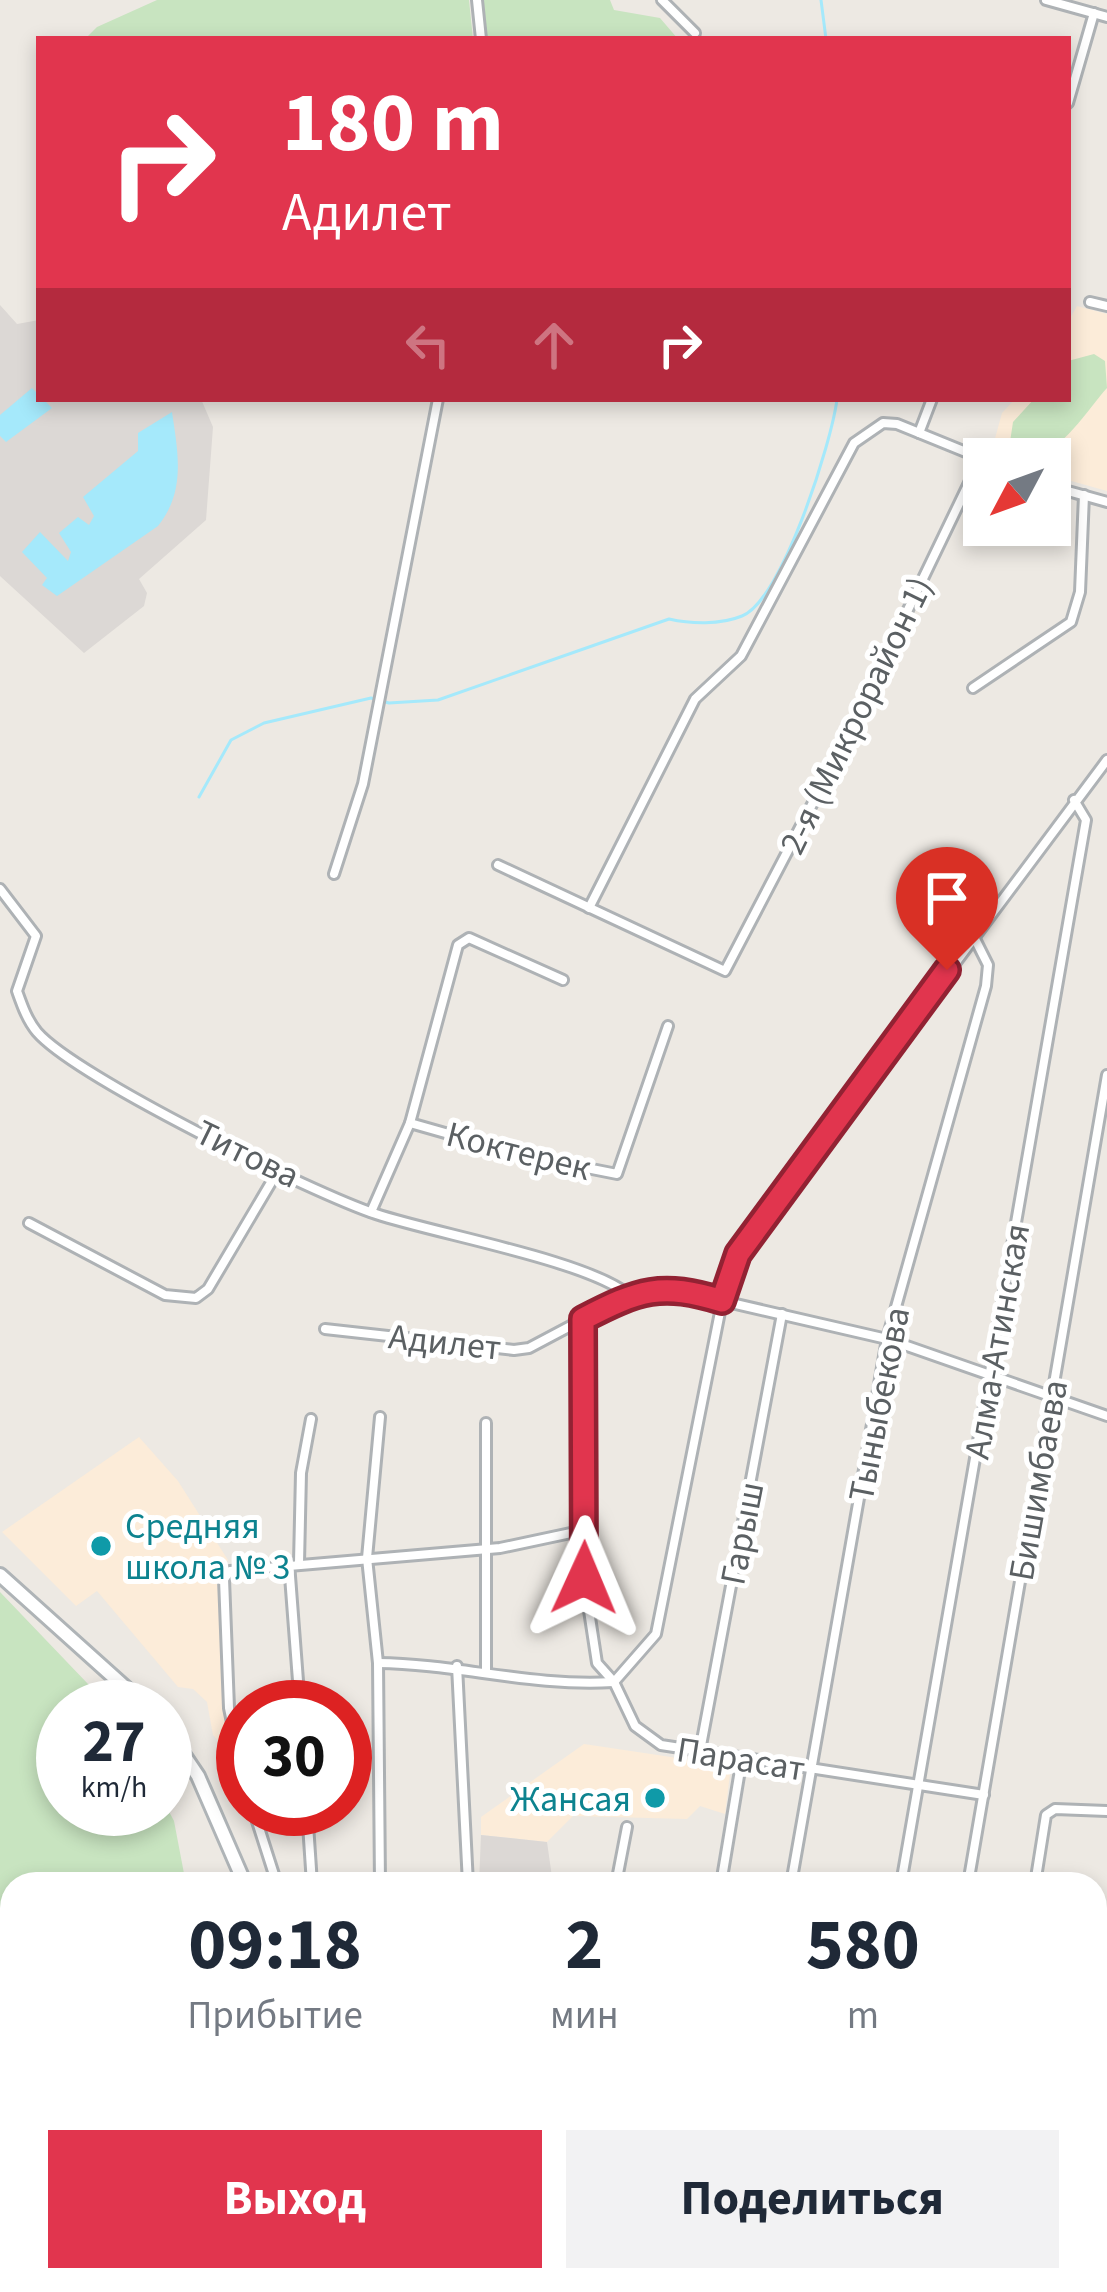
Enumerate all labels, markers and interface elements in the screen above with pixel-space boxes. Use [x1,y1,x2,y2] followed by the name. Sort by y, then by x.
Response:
[282,64,504,184] text: 180 m
[84,84,240,240] icon: right
[282,175,452,252] text: Адилет
[395,312,461,378] icon: left
[521,312,587,378] icon: ahead
[647,312,713,378] icon: right
[963,438,1071,546] north arrow
[963,438,1071,546] map controls
[767,568,946,863] street label: 2-я (Микрорайон 1)
[896,847,998,970] pin
[914,865,980,931] icon: arrive
[187,1107,308,1201] street label: Титова
[441,1109,596,1194] street label: Коктерек
[952,1219,1043,1463] street label: Алма-Атинская
[836,1303,923,1506] street label: Тыныбекова
[386,1311,504,1374] street label: Адилет
[996,1376,1081,1585] street label: Бишимбаева
[708,1477,777,1589] street label: Гарыш
[125,1501,290,1593] place label: Средняя школа № 3
[521,1515,647,1641] position arrow
[88,1533,114,1559] marker: Средняя школа № 3
[216,1680,372,1836] speed limit sign: 30
[82,1700,146,1785] text: 27
[673,1724,809,1795] street label: Парасат
[81,1766,147,1809] text: km/h
[510,1774,631,1825] place label: Жансая
[642,1785,668,1811] marker: Жансая
[188,1894,362,1997] text: 09:18
[565,1894,603,1997] text: 2
[806,1894,920,1997] text: 580
[187,1988,363,2044] text: Прибытие
[550,1988,619,2044] text: мин
[847,1988,879,2044] text: m
[48,2130,542,2268] button: Выход
[566,2130,1059,2268] button: Поделиться

